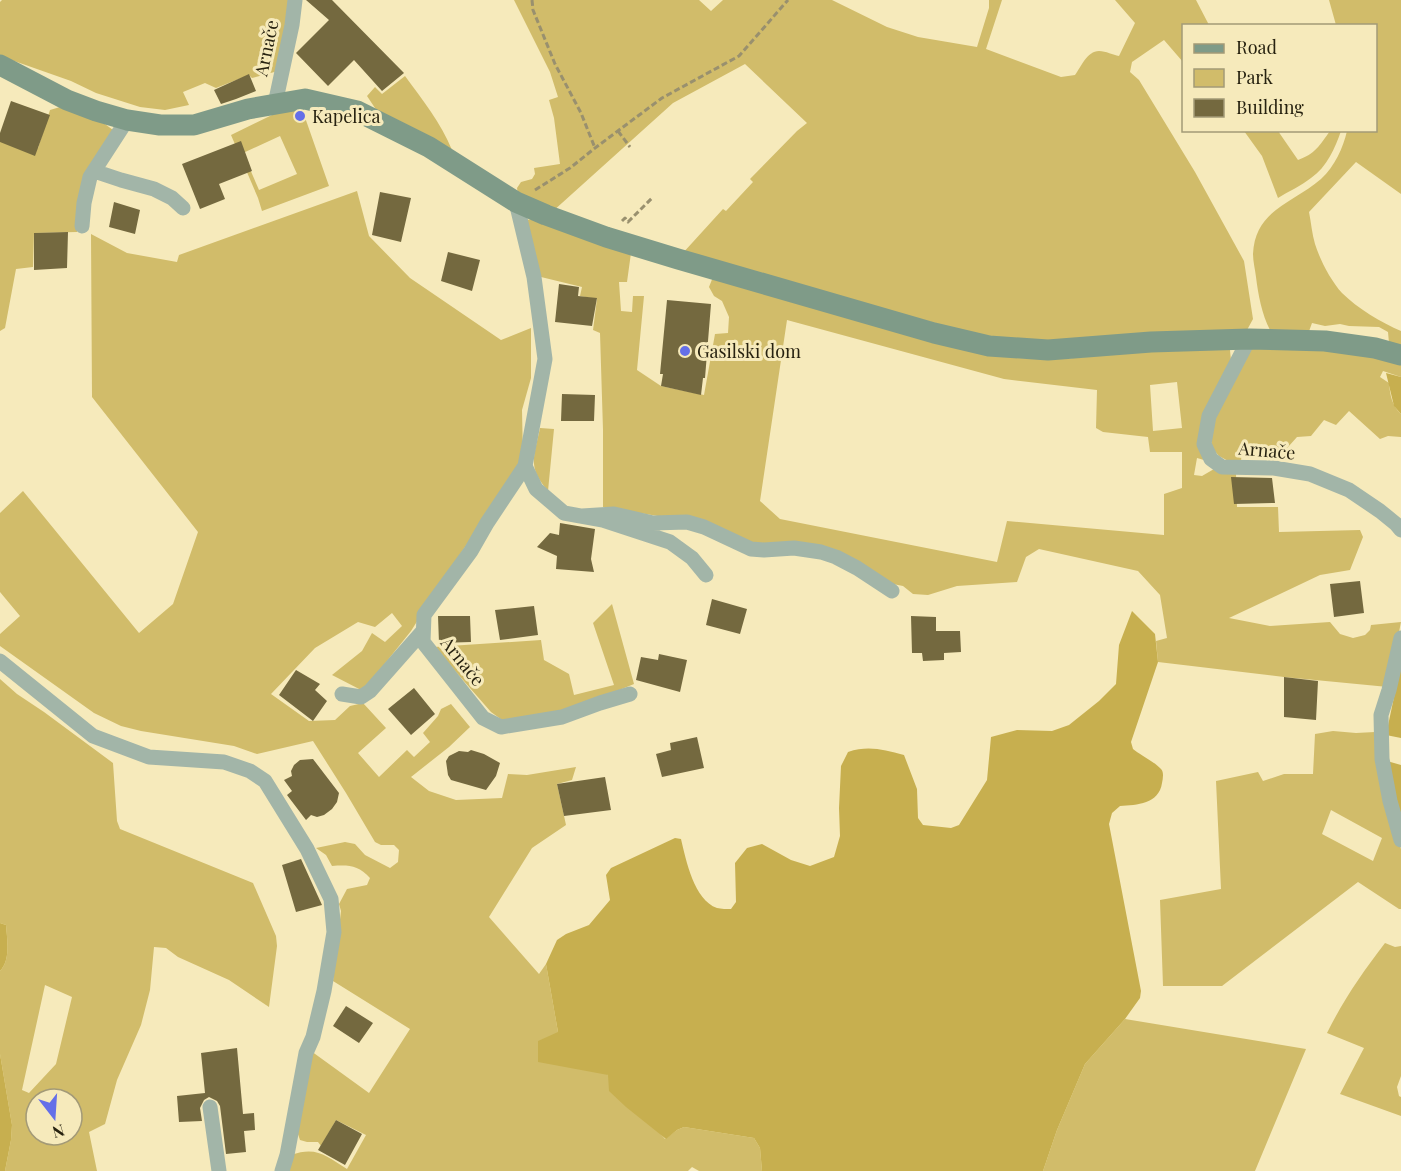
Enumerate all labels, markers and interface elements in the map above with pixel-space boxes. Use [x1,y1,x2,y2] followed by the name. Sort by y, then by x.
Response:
[248,18,284,79] street label: Arnače
[1182,24,1377,132] legend
[1236,35,1277,59] text: Road
[1236,65,1273,89] text: Park
[1236,95,1304,119] text: Building
[312,104,380,128] place label: Kapelica
[293,109,307,123] marker: Kapelica
[697,339,801,363] place label: Gasilski dom
[678,344,692,358] marker: Gasilski dom
[1237,435,1296,464] street label: Arnače
[435,631,490,691] street label: Arnače
[24,1087,84,1147] north arrow
[50,1120,67,1144] text: N

